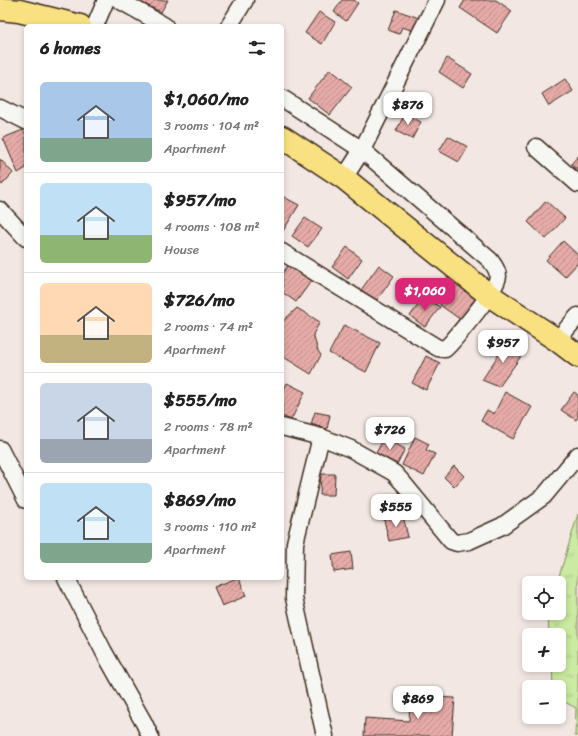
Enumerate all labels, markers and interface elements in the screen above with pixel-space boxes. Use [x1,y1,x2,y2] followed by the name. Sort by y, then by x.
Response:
[40,33,100,63] text: 6 homes
[246,37,268,59] icon: filters
[164,84,249,114] text: $1,060/mo
[384,92,432,126] pin: $876
[392,93,424,116] text: $876
[72,98,120,146] icon: home
[164,114,259,137] text: 3 rooms · 104 m²
[164,137,225,160] text: Apartment
[164,185,236,215] text: $957/mo
[72,199,120,247] icon: home
[164,215,260,238] text: 4 rooms · 108 m²
[164,238,199,261] text: House
[392,278,458,312] pin: $1,060
[404,279,446,302] text: $1,060
[164,285,235,315] text: $726/mo
[72,299,120,347] icon: home
[164,315,253,338] text: 2 rooms · 74 m²
[479,330,527,364] pin: $957
[487,331,519,354] text: $957
[164,338,225,361] text: Apartment
[164,385,237,415] text: $555/mo
[72,399,120,447] icon: home
[164,415,253,438] text: 2 rooms · 78 m²
[366,417,414,451] pin: $726
[374,418,406,441] text: $726
[164,438,225,461] text: Apartment
[164,485,236,515] text: $869/mo
[372,494,420,528] pin: $555
[380,495,412,518] text: $555
[72,499,120,547] icon: home
[164,515,256,538] text: 3 rooms · 110 m²
[164,538,225,561] text: Apartment
[522,576,566,724] map controls
[522,576,566,620] button: locate
[522,628,566,672] button: +
[522,680,566,724] button: −
[394,686,442,720] pin: $869
[402,687,434,710] text: $869

